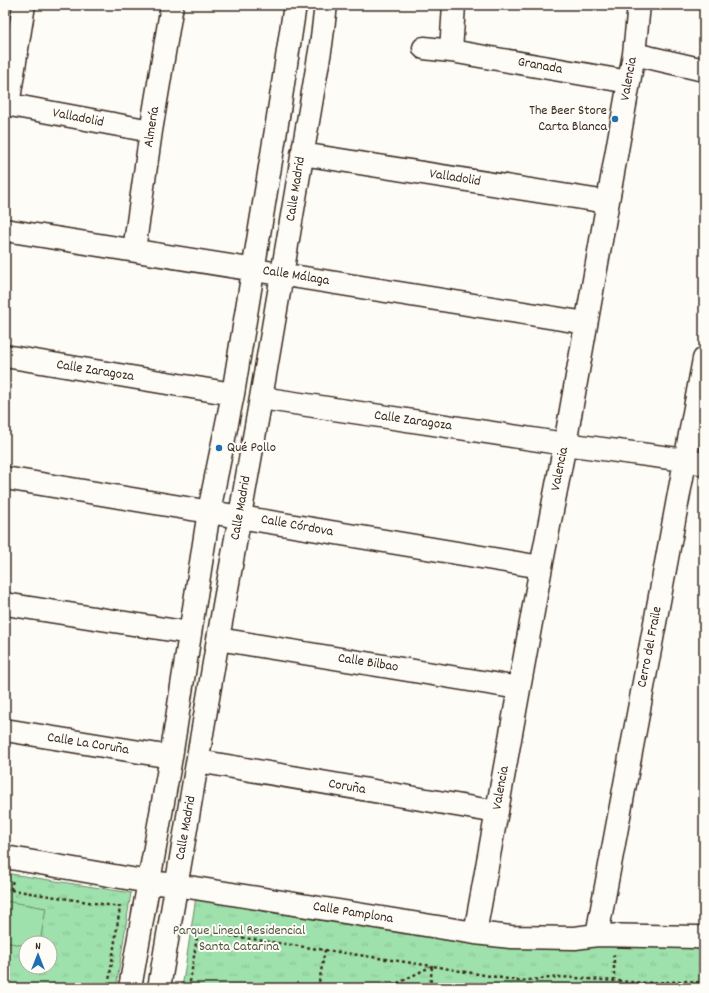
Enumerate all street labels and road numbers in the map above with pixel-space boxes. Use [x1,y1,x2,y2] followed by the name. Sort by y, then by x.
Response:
[516,52,564,80] street label: Granada
[615,55,643,102] street label: Valencia
[51,103,105,133] street label: Valladolid
[139,105,165,149] street label: Almería
[281,155,311,223] street label: Calle Madrid
[428,164,482,192] street label: Valladolid
[261,261,331,291] street label: Calle Málaga
[55,355,136,387] street label: Calle Zaragoza
[373,406,454,436] street label: Calle Zaragoza
[546,445,574,493] street label: Valencia
[225,474,257,542] street label: Calle Madrid
[259,510,335,542] street label: Calle Córdova
[632,605,668,689] street label: Cerro del Fraile
[336,648,400,678] street label: Calle Bilbao
[46,728,131,760] street label: Calle La Coruña
[487,764,515,811] street label: Valencia
[327,774,368,800] street label: Coruña
[170,794,202,862] street label: Calle Madrid
[311,897,395,929] street label: Calle Pamplona

